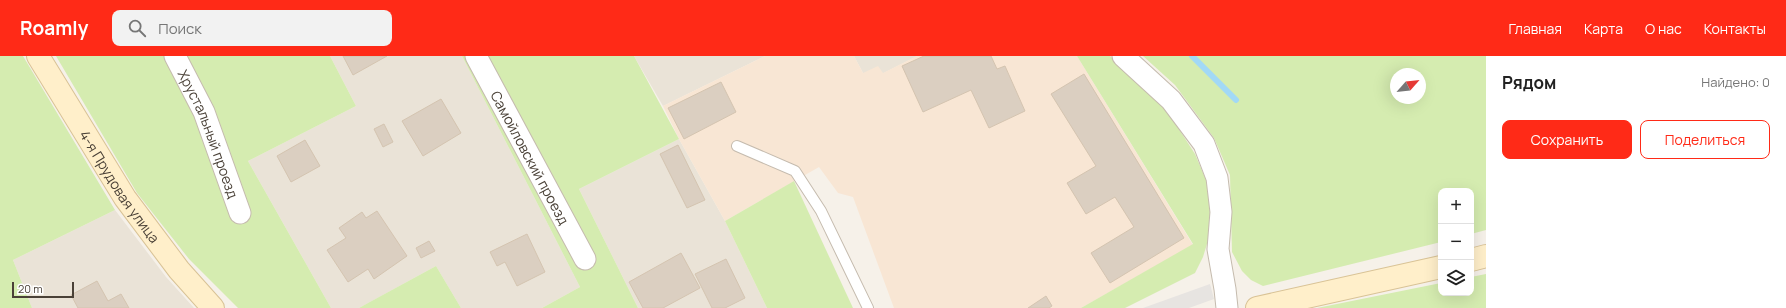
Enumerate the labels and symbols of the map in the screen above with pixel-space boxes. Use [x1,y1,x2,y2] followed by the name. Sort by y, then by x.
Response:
[174,66,243,201] street label: Хрустальный проезд
[1390,68,1426,104] north arrow
[487,87,574,227] street label: Самойловский проезд
[76,126,165,246] street label: 4-я Прудовая улица
[12,280,74,299] scale bar

